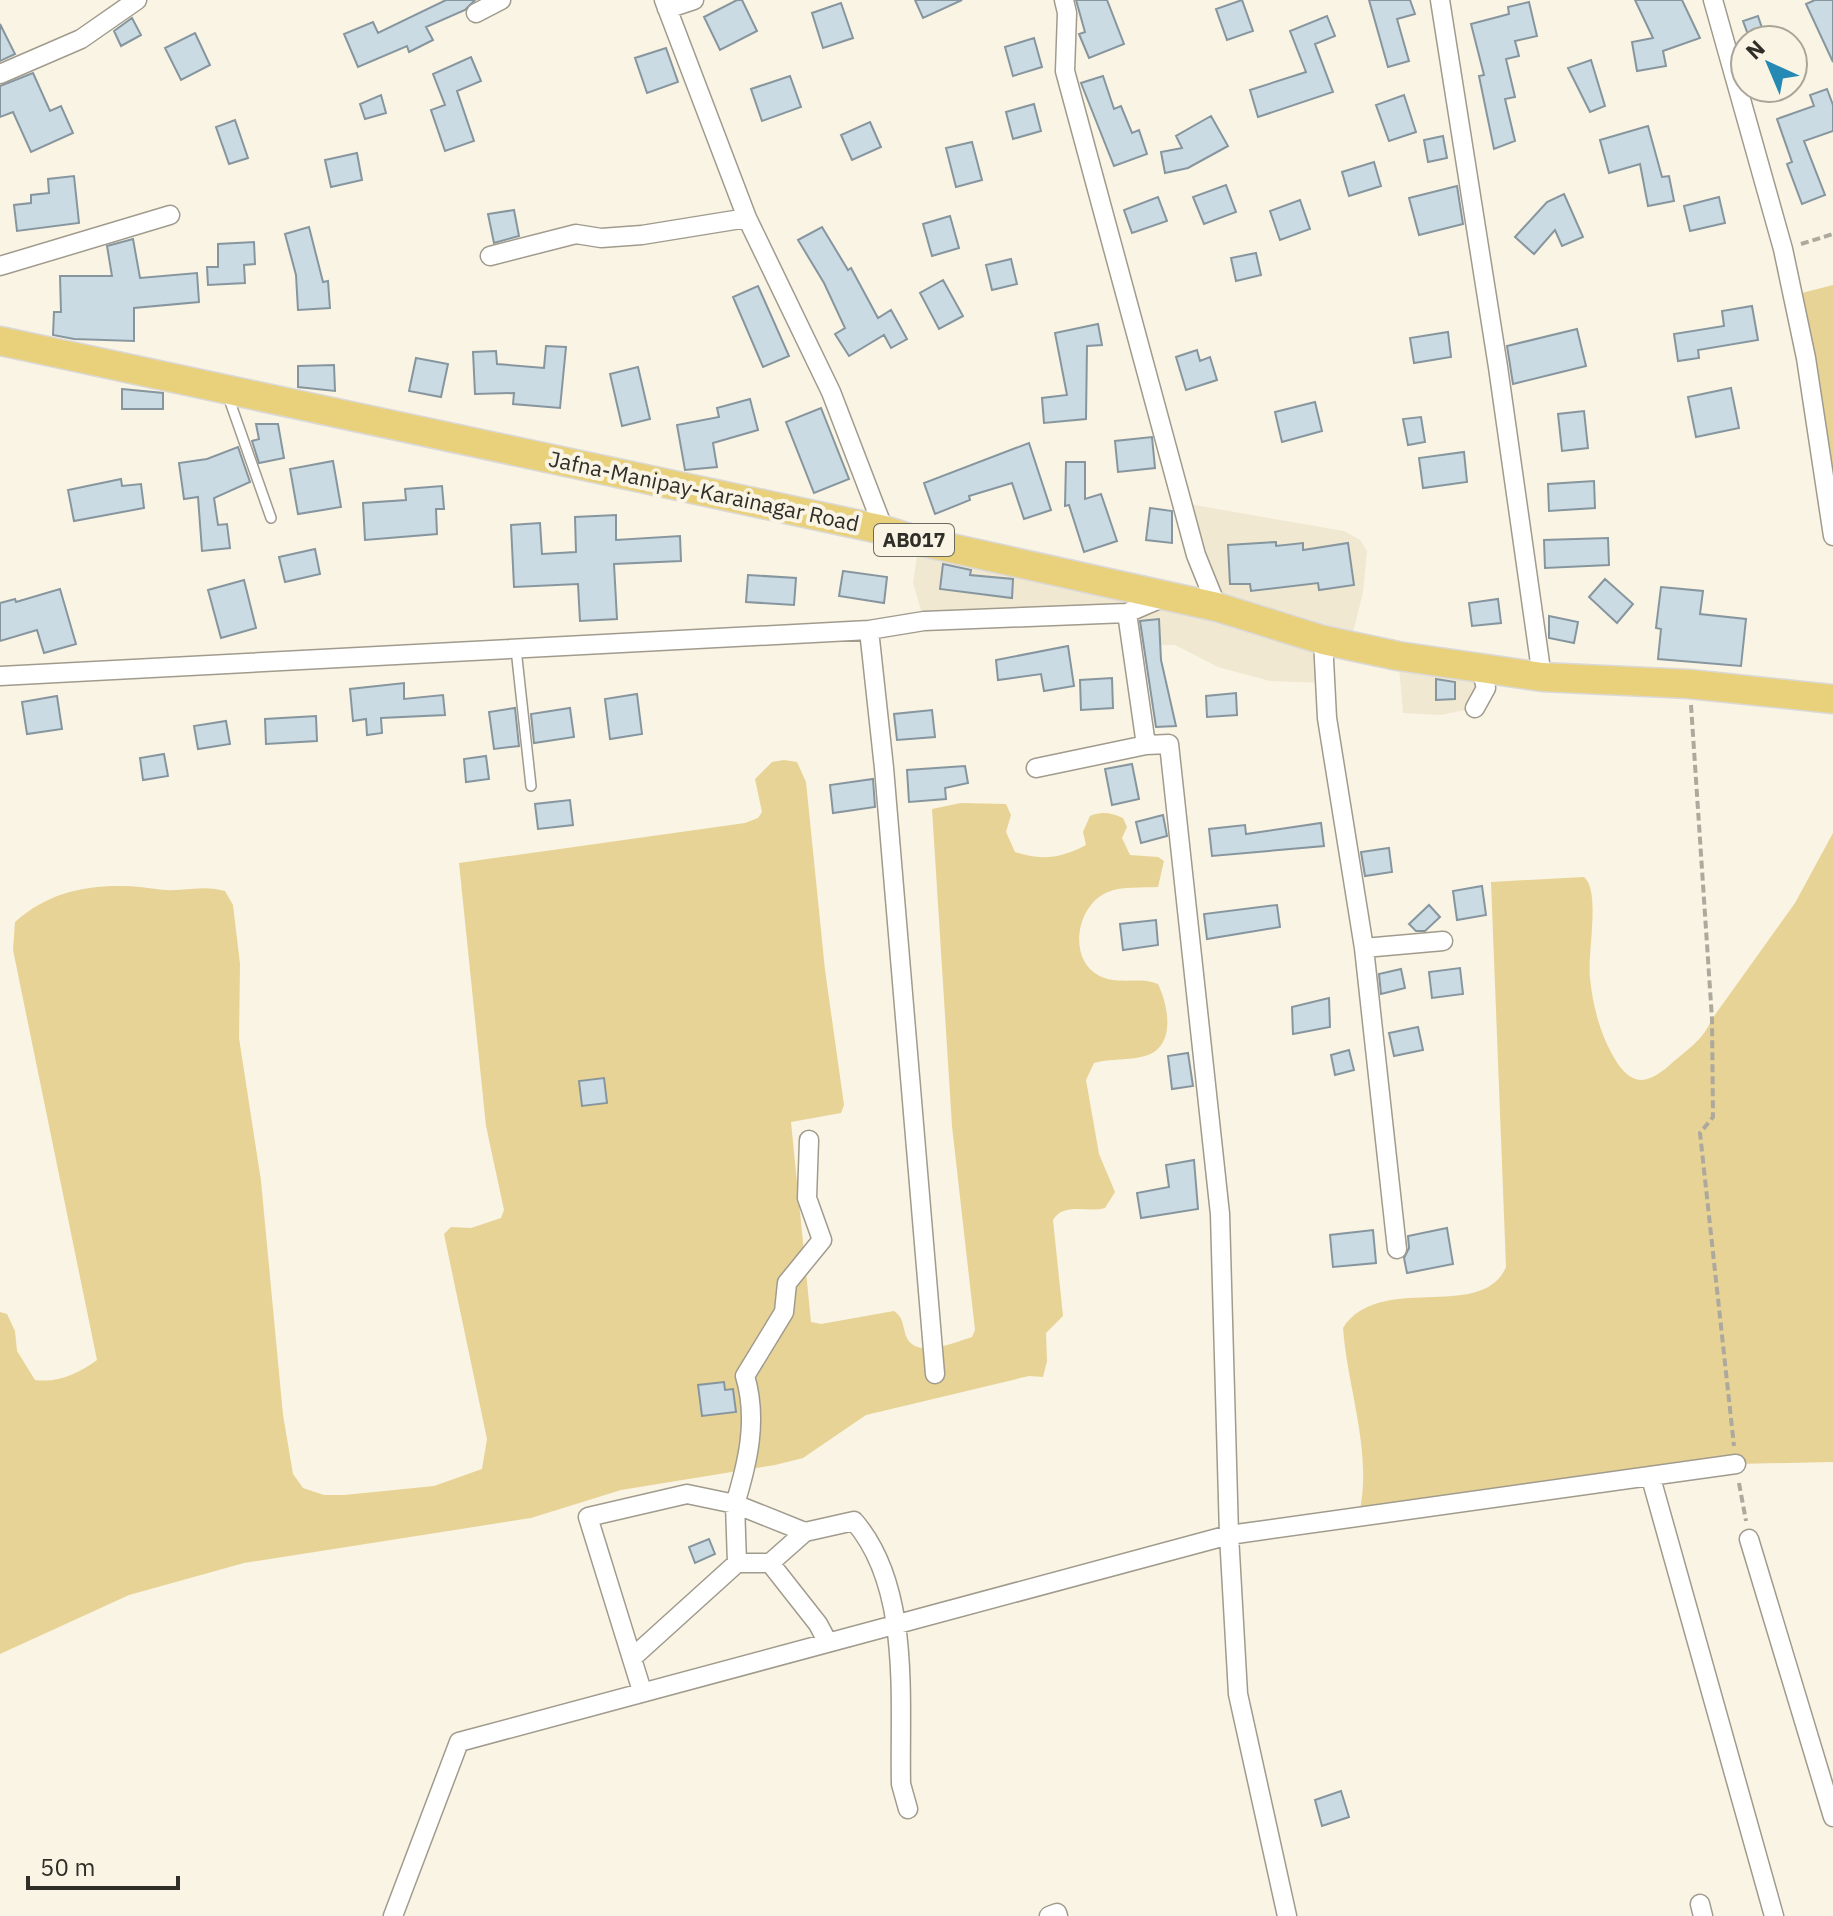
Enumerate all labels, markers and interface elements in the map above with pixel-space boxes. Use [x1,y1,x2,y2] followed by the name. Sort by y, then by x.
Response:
[1729,24,1809,104] north arrow
[1739,33,1771,65] text: N
[546,443,862,538] street label: Jafna-Manipay-Karainagar Road
[874,524,954,556] road number: AB017
[28,1840,178,1890] scale bar
[40,1851,95,1883] text: 50 m

